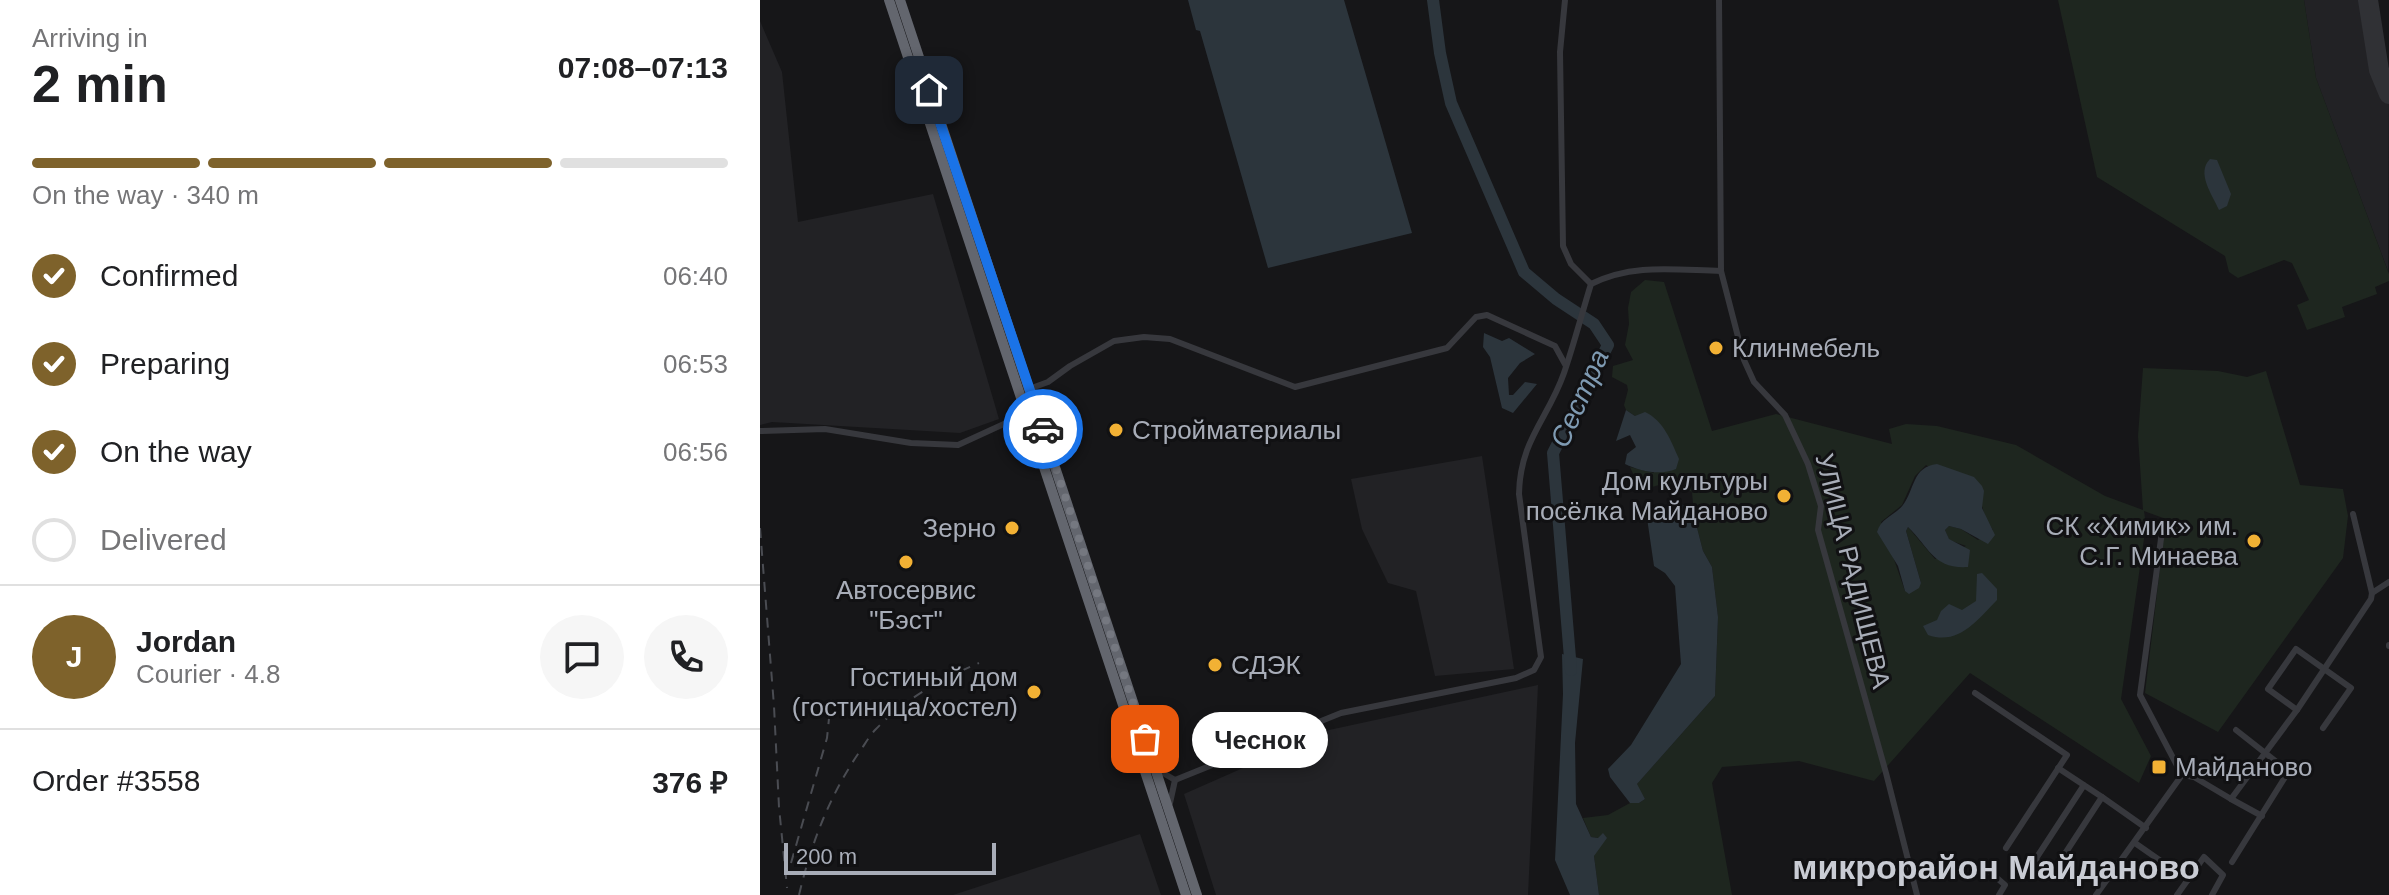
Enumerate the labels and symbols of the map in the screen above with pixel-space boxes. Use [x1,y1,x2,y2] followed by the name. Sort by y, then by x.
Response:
[895,56,963,124] pin
[1732,333,1880,363] place label: Клинмебель
[1707,339,1725,357] marker: Клинмебель
[1544,345,1615,452] water label: Сестра
[1003,389,1083,469] courier
[1132,415,1341,445] place label: Стройматериалы
[1107,421,1125,439] marker: Стройматериалы
[1809,451,1897,692] street label: УЛИЦА РАДИЩЕВА
[1526,466,1768,526] place label: Дом культуры посёлка Майданово
[1775,487,1793,505] marker: Дом культуры посёлка Майданово
[2045,511,2239,571] place label: СК «Химик» им. С.Г. Минаева
[923,513,996,543] place label: Зерно
[1003,519,1021,537] marker: Зерно
[2245,532,2263,550] marker: СК «Химик» им. С.Г. Минаева
[897,553,915,571] marker: Автосервис "Бэст"
[836,575,976,635] place label: Автосервис "Бэст"
[1231,650,1301,680] place label: СДЭК
[1206,656,1224,674] marker: СДЭК
[792,662,1018,722] place label: Гостиный дом (гостиница/хостел)
[1025,683,1043,701] marker: Гостиный дом (гостиница/хостел)
[1111,705,1179,773] pin
[1193,711,1329,767] callout: Чеснок
[2175,752,2312,782] place label: Майданово
[2150,758,2168,776] marker: Майданово
[784,839,996,875] scale bar
[1792,848,2200,886] district label: микрорайон Майданово

